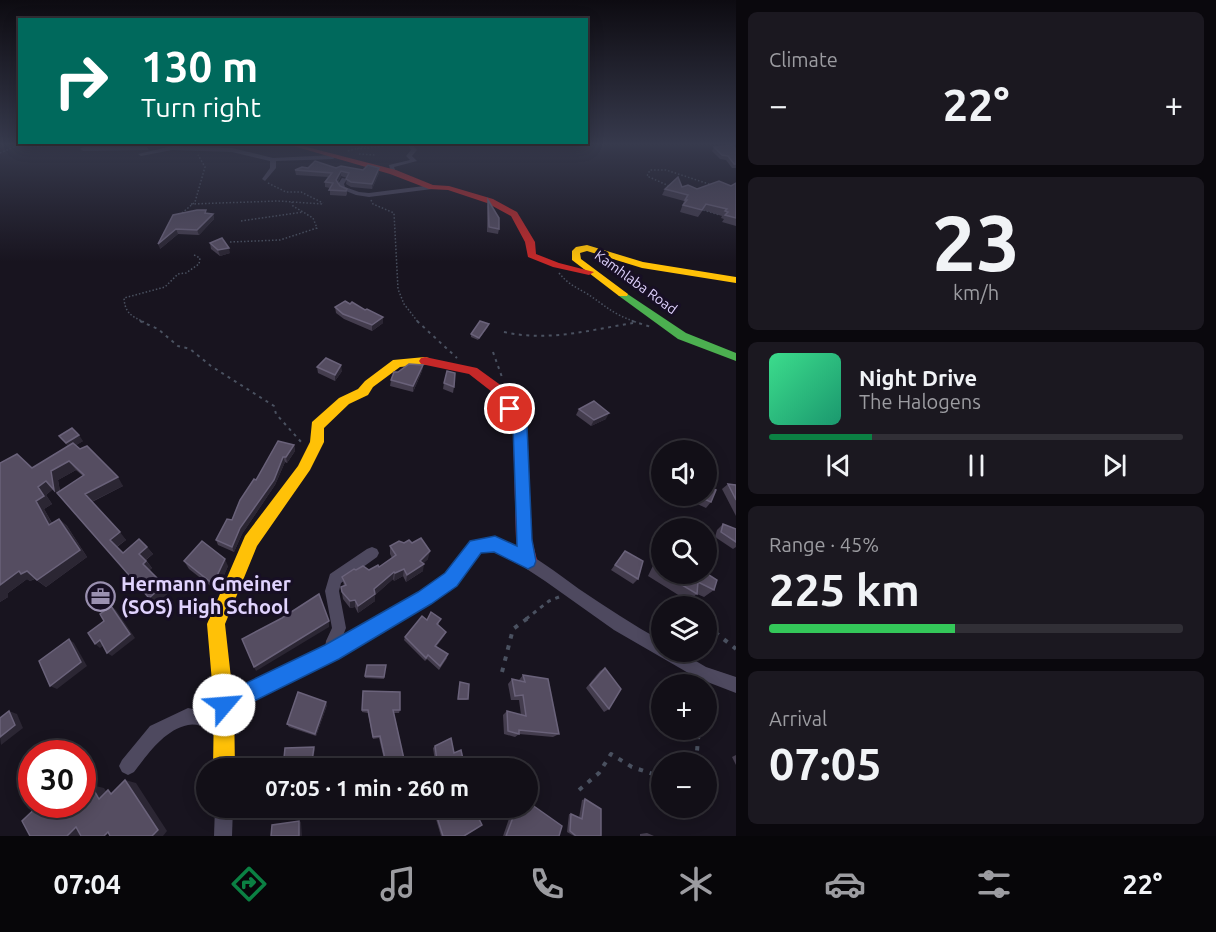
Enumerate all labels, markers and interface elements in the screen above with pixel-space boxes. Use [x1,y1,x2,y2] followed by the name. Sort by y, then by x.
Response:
[42,42,120,120] icon: right
[141,43,258,90] text: 130 m
[769,48,838,71] text: Climate
[943,79,1009,130] text: 22°
[769,86,788,123] text: −
[1164,86,1183,123] text: +
[141,92,261,122] text: Turn right
[932,198,1020,286] text: 23
[592,247,680,317] street label: Kamhlaba Road
[953,281,999,304] text: km/h
[859,365,977,390] text: Night Drive
[484,383,535,434] pin
[859,390,981,413] text: The Halogens
[493,392,526,425] icon: arrive
[651,440,717,818] map controls
[651,440,717,506] button: sound
[822,449,855,482] icon: previous
[960,449,993,482] icon: pause
[1098,449,1131,482] icon: next
[651,518,717,584] button: search
[769,533,879,556] text: Range · 45%
[769,564,920,615] text: 225 km
[121,572,292,618] place label: Hermann Gmeiner (SOS) High School
[84,580,116,612] office icon: Hermann Gmeiner (SOS) High School
[651,596,717,662] button: layers
[192,673,256,737] position arrow
[651,674,717,740] button: +
[769,707,827,730] text: Arrival
[769,738,882,789] text: 07:05
[18,740,96,818] speed limit sign: 30
[651,752,717,818] button: −
[265,775,469,800] text: 07:05 · 1 min · 260 m
[228,863,270,905] icon: directions
[377,863,419,905] icon: music
[526,863,568,905] icon: phone
[675,863,717,905] icon: climate
[824,863,866,905] icon: car
[973,863,1015,905] icon: filters
[54,869,121,899] text: 07:04
[1122,869,1162,899] text: 22°

